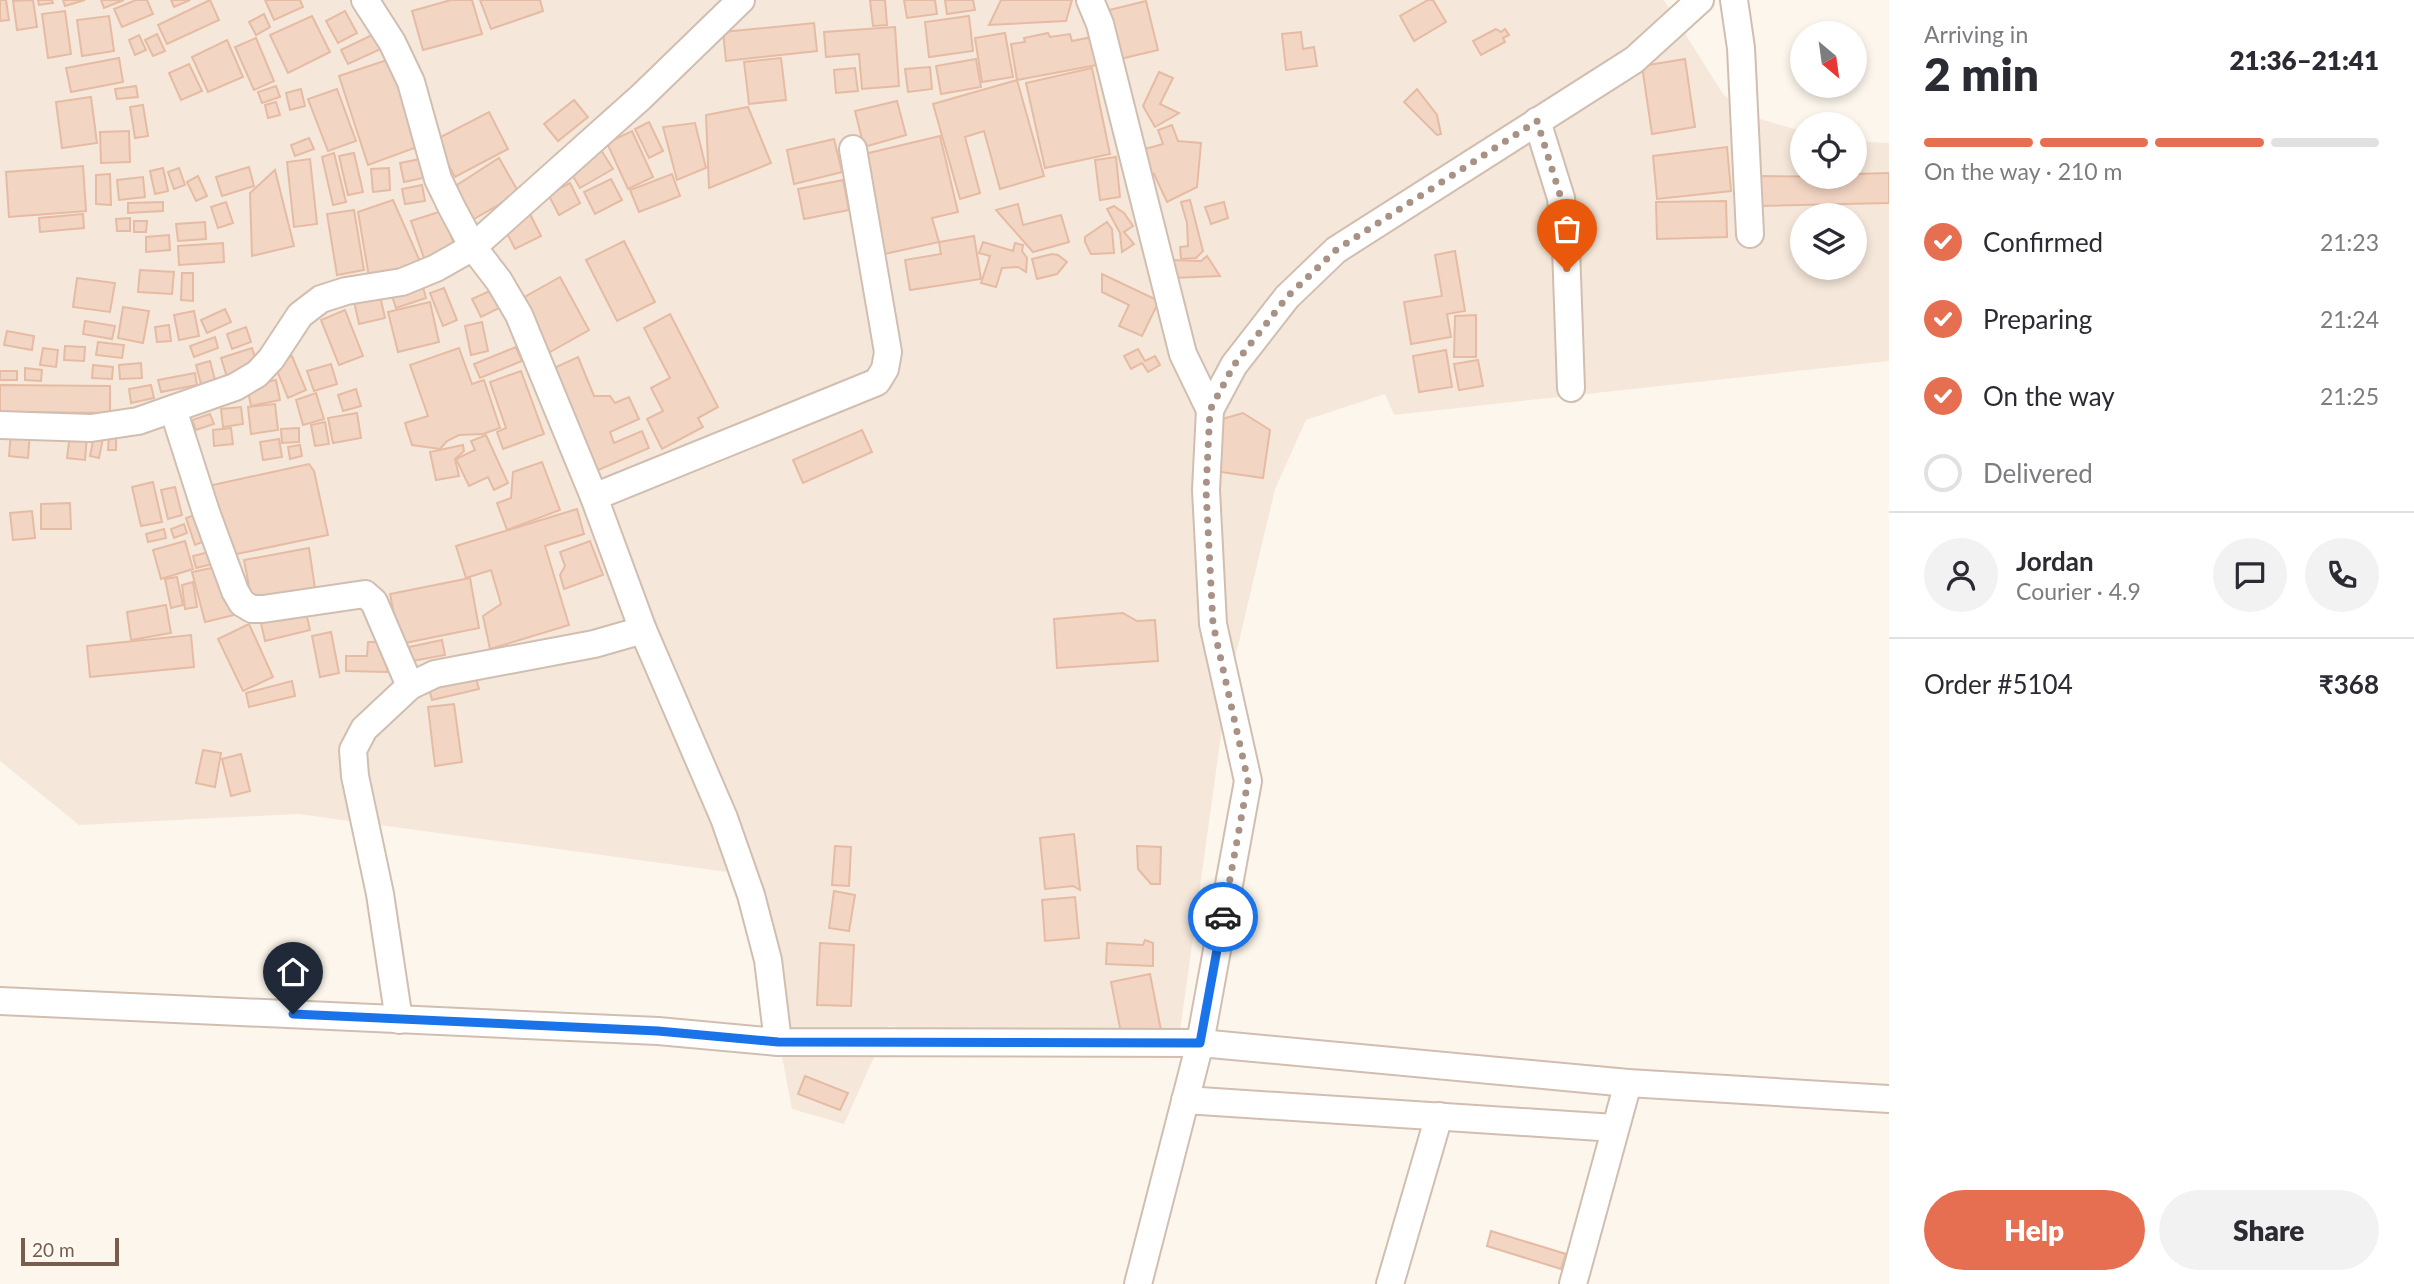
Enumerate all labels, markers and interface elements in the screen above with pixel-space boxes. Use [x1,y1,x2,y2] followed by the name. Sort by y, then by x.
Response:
[1924,20,2028,48] text: Arriving in
[1790,21,1867,98] north arrow
[1790,21,1867,280] map controls
[2229,44,2379,76] text: 21:36–21:41
[1924,46,2039,101] text: 2 min
[1790,112,1867,189] button: locate
[1924,157,2123,185] text: On the way · 210 m
[1537,199,1597,271] pin
[1790,203,1867,280] button: layers
[1548,210,1586,248] icon: bag
[1924,223,1962,261] icon: check
[1983,226,2103,258] text: Confirmed
[2320,228,2379,256] text: 21:23
[1924,300,1962,338] icon: check
[1983,303,2092,335] text: Preparing
[2320,305,2379,333] text: 21:24
[1924,377,1962,415] icon: check
[1983,380,2115,412] text: On the way
[2320,382,2379,410] text: 21:25
[1983,457,2093,489] text: Delivered
[1924,538,1998,612] button: person
[2213,538,2287,612] button: chat
[2305,538,2379,612] button: phone
[2016,545,2094,577] text: Jordan
[2016,577,2141,605] text: Courier · 4.9
[1924,668,2073,700] text: Order #5104
[2319,668,2379,700] text: ₹368
[1188,882,1258,952] courier
[1204,898,1242,936] icon: car
[263,942,323,1014] pin
[274,953,312,991] icon: home
[1924,1190,2145,1270] button: Help
[2159,1190,2379,1270] button: Share
[21,1235,119,1267] scale bar
[32,1238,75,1261] text: 20 m

